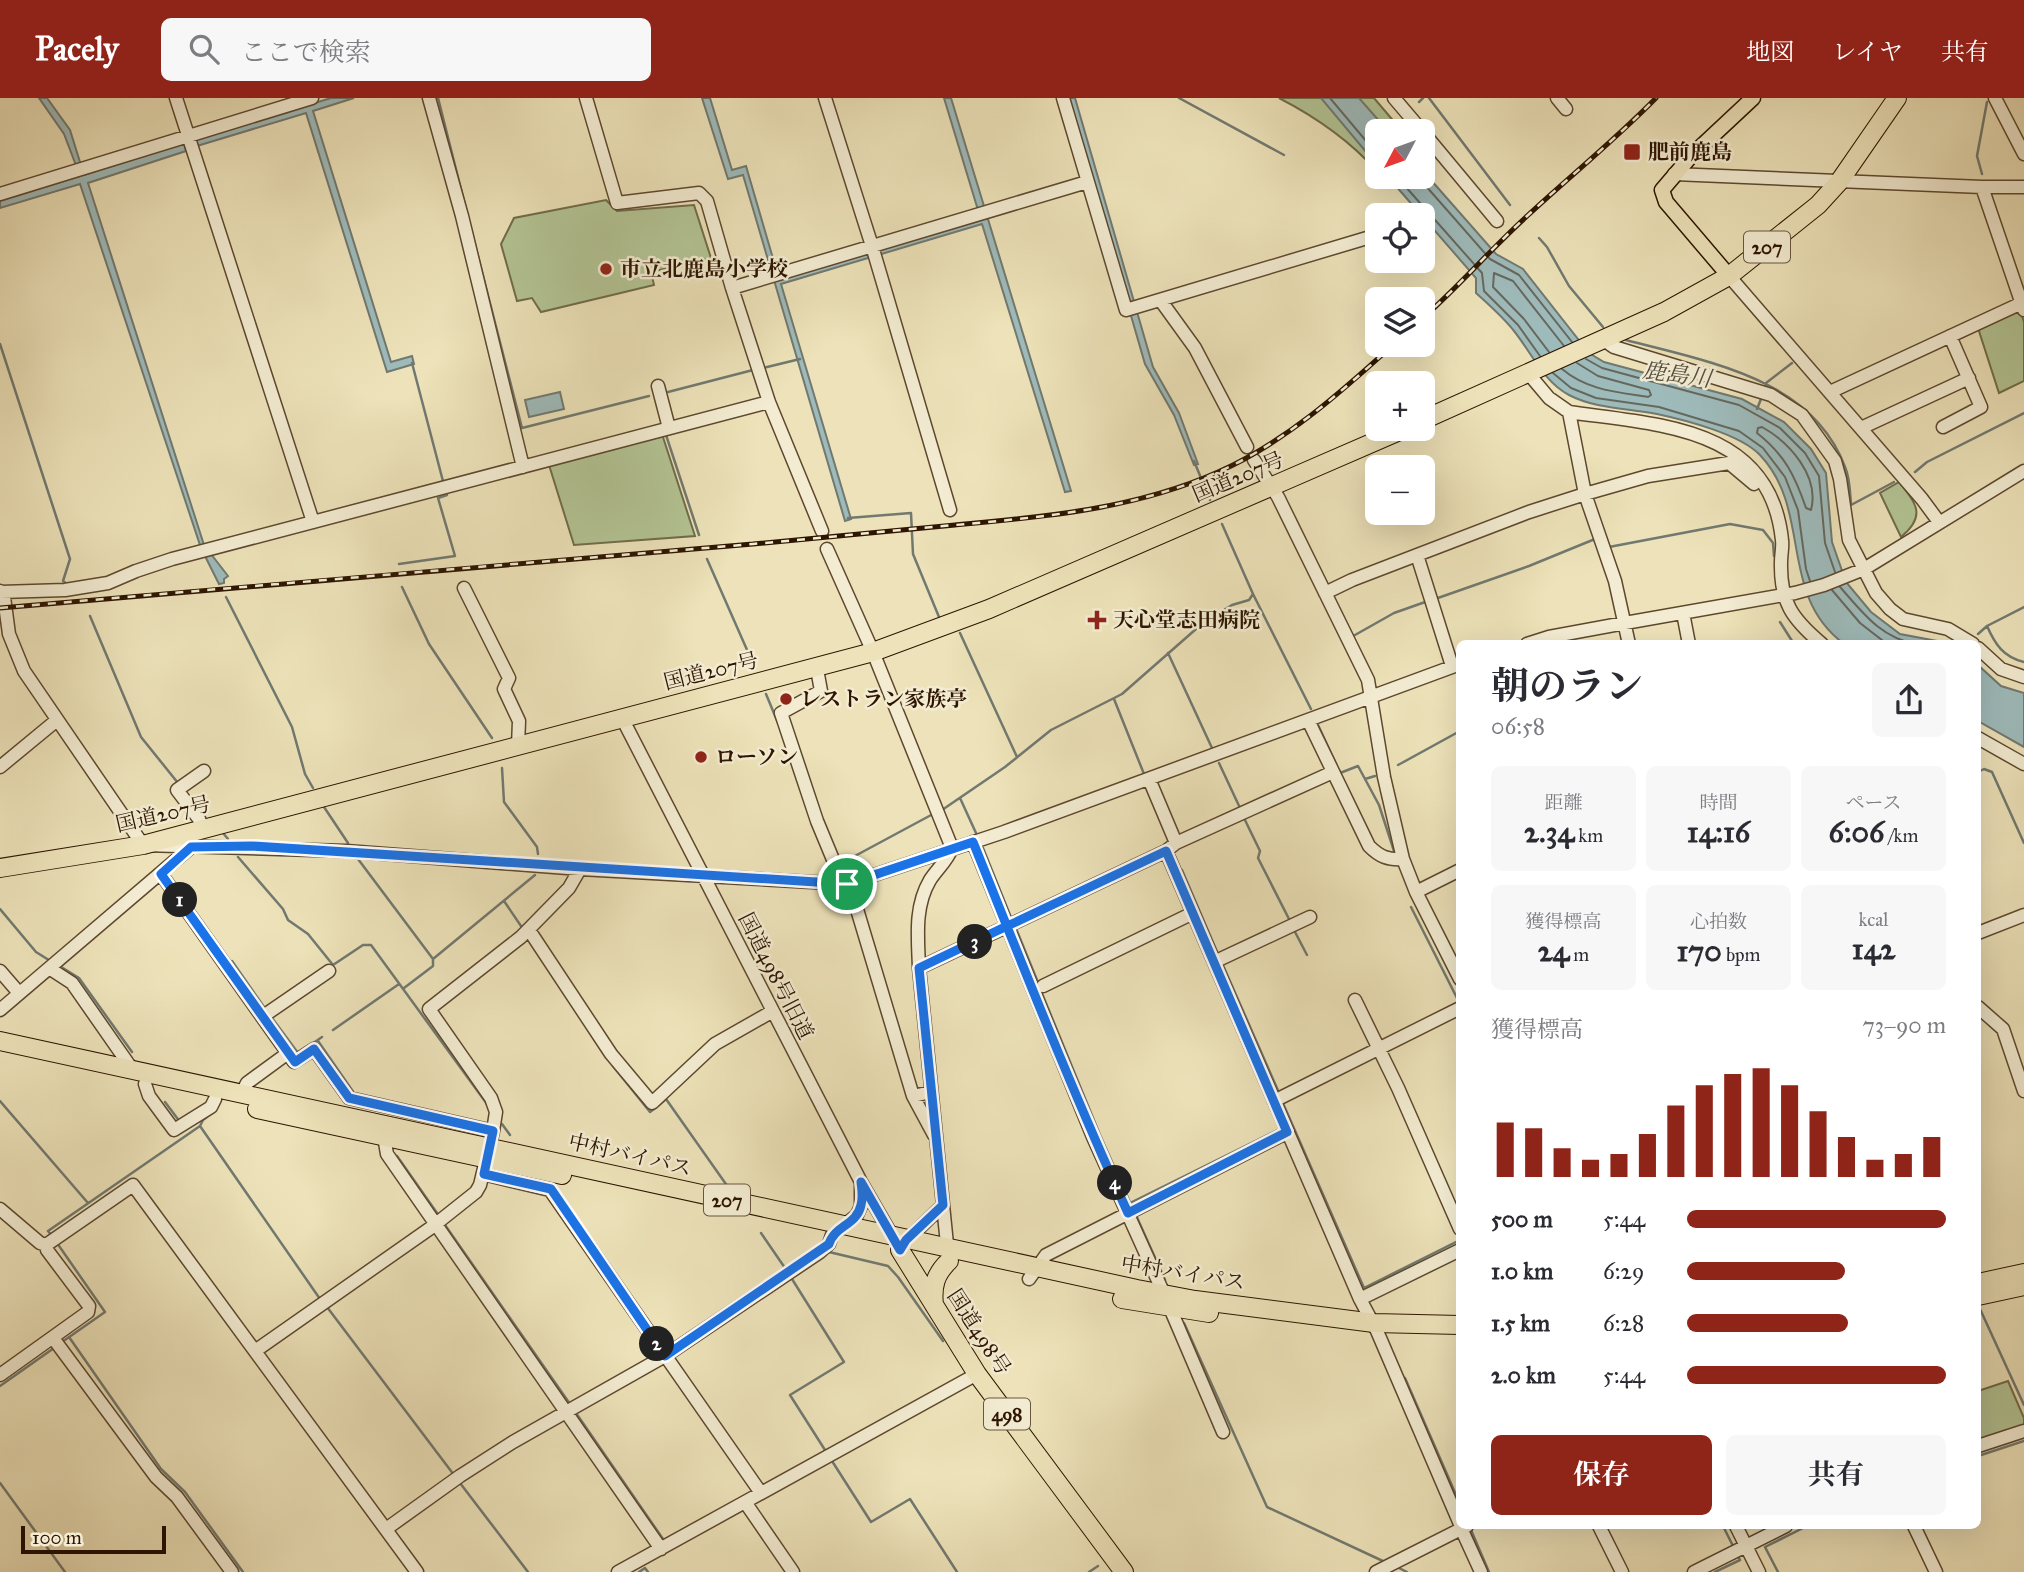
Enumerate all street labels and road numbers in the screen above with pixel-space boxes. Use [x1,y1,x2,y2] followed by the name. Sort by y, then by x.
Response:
[1744,232,1790,262] road number: 207
[1188,446,1288,508] street label: 国道207号
[661,647,761,695] street label: 国道207号
[113,790,213,838] street label: 国道207号
[733,908,819,1044] street label: 国道498号旧道
[566,1128,694,1182] street label: 中村バイパス
[704,1184,750,1216] road number: 207
[1119,1250,1247,1296] street label: 中村バイパス
[942,1284,1016,1380] street label: 国道498号
[984,1398,1030,1430] road number: 498

